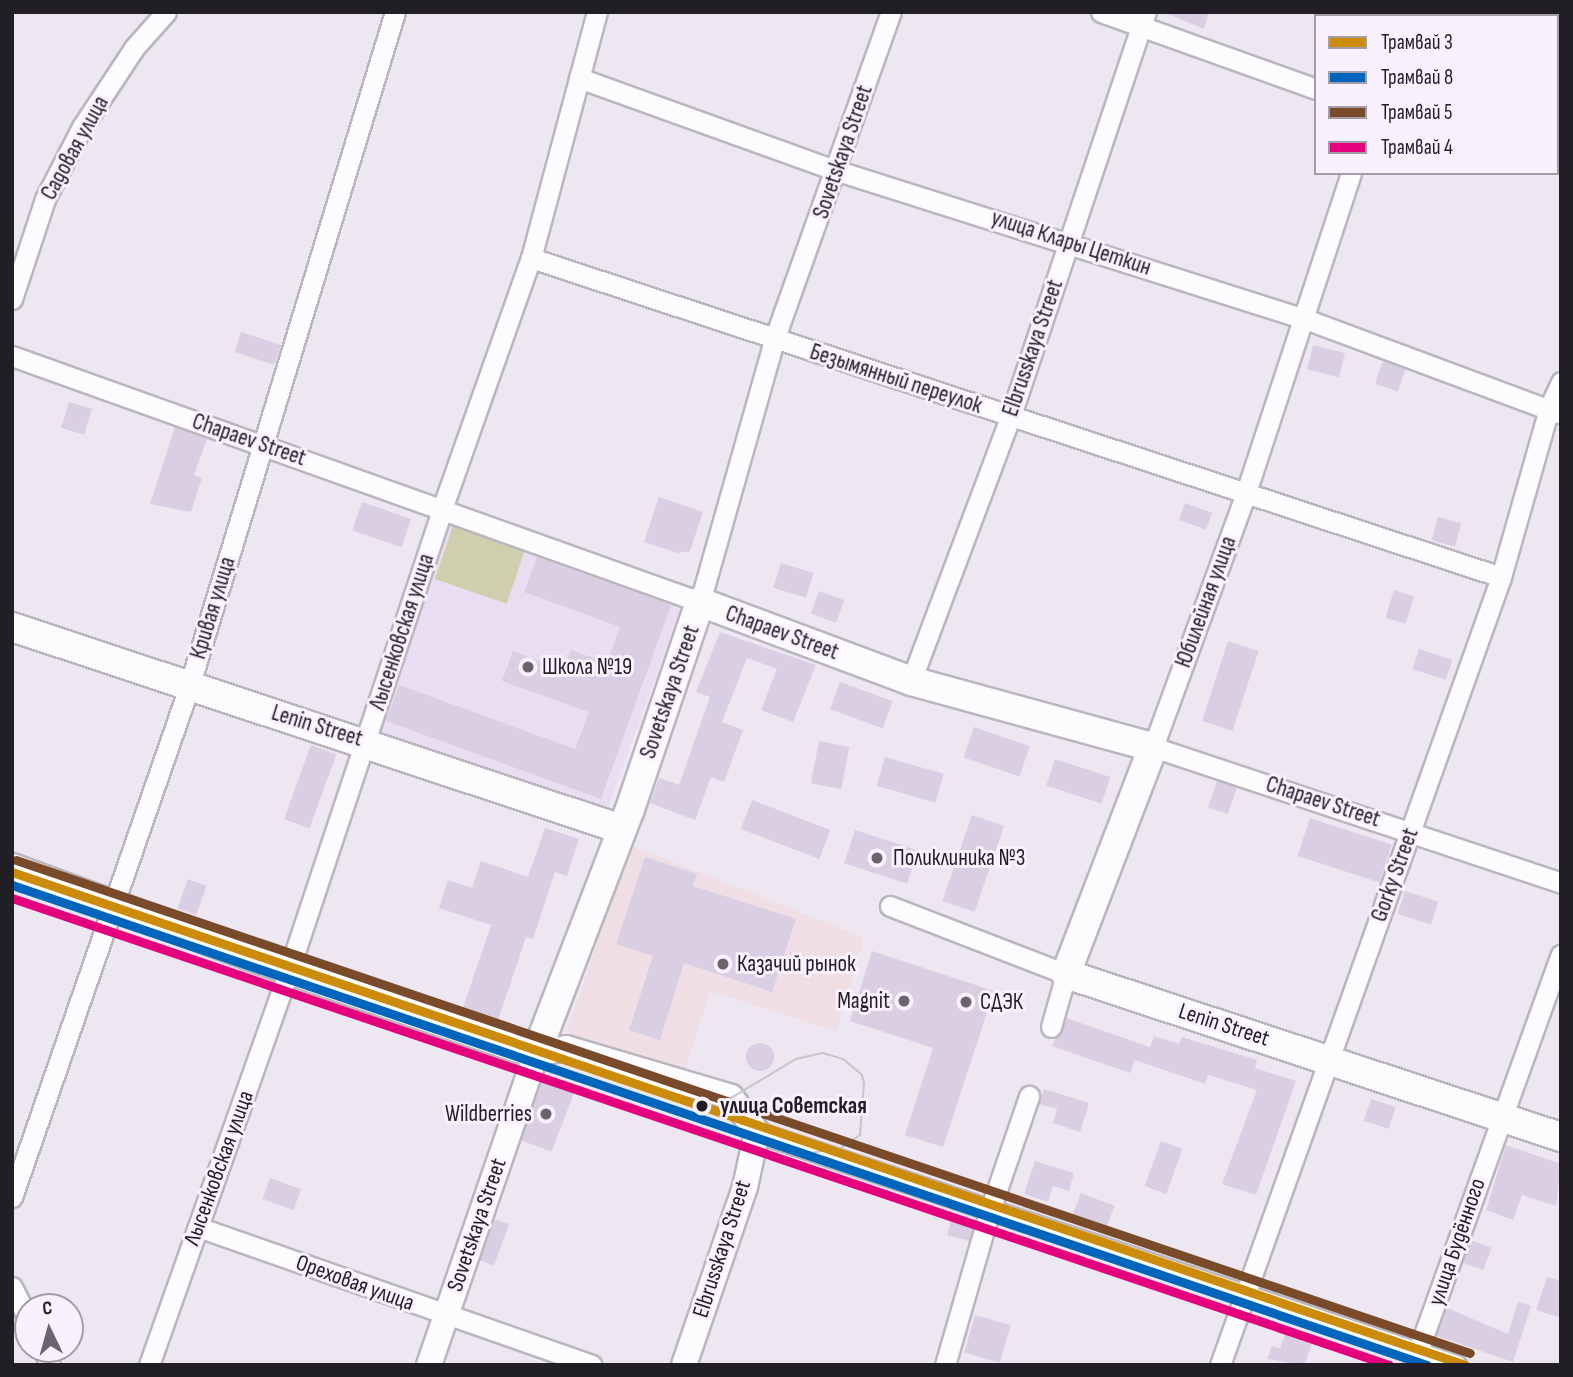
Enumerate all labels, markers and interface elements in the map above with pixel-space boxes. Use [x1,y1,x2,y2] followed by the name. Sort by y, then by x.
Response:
[1314,14,1559,175] legend
[1381,30,1453,55] text: Трамвай 3
[1381,65,1453,90] text: Трамвай 8
[807,82,879,222] street label: Sovetskaya Street
[35,91,115,205] street label: Садовая улица
[1381,100,1452,125] text: Трамвай 5
[1381,135,1453,160] text: Трамвай 4
[988,204,1154,282] street label: улица Клары Цеткин
[997,276,1069,420] street label: Elbrusskaya Street
[806,338,986,420] street label: Безымянный переулок
[189,408,309,472] street label: Chapaev Street
[1170,533,1242,671] street label: Юбилейная улица
[364,550,440,714] street label: Лысенковская улица
[184,554,242,662] street label: Кривая улица
[722,600,842,666] street label: Chapaev Street
[634,622,706,762] street label: Sovetskaya Street
[542,653,632,681] place label: Школа №19
[520,659,536,675] marker: Школа №19
[268,699,366,753] street label: Lenin Street
[1262,771,1384,833] street label: Chapaev Street
[1365,824,1425,926] street label: Gorky Street
[893,844,1025,872] place label: Поликлиника №3
[867,848,887,868] marker: Поликлиника №3
[737,950,856,978] place label: Казачий рынок
[715,956,731,972] marker: Казачий рынок
[837,987,890,1015] place label: Magnit
[980,988,1023,1016] place label: СДЭК
[896,993,912,1009] marker: Magnit
[958,994,974,1010] marker: СДЭК
[1175,997,1273,1053] street label: Lenin Street
[178,1087,260,1249] street label: Лысенковская улица
[720,1092,867,1120] place label: улица Советская
[691,1095,713,1117] marker: улица Советская
[445,1100,532,1128] place label: Wildberries
[538,1106,554,1122] marker: Wildberries
[441,1155,513,1295] street label: Sovetskaya Street
[1422,1175,1492,1309] street label: улица Будённого
[687,1177,757,1321] street label: Elbrusskaya Street
[292,1249,418,1317] street label: Ореховая улица
[14,1293,84,1363] north arrow
[41,1297,53,1320] text: С

